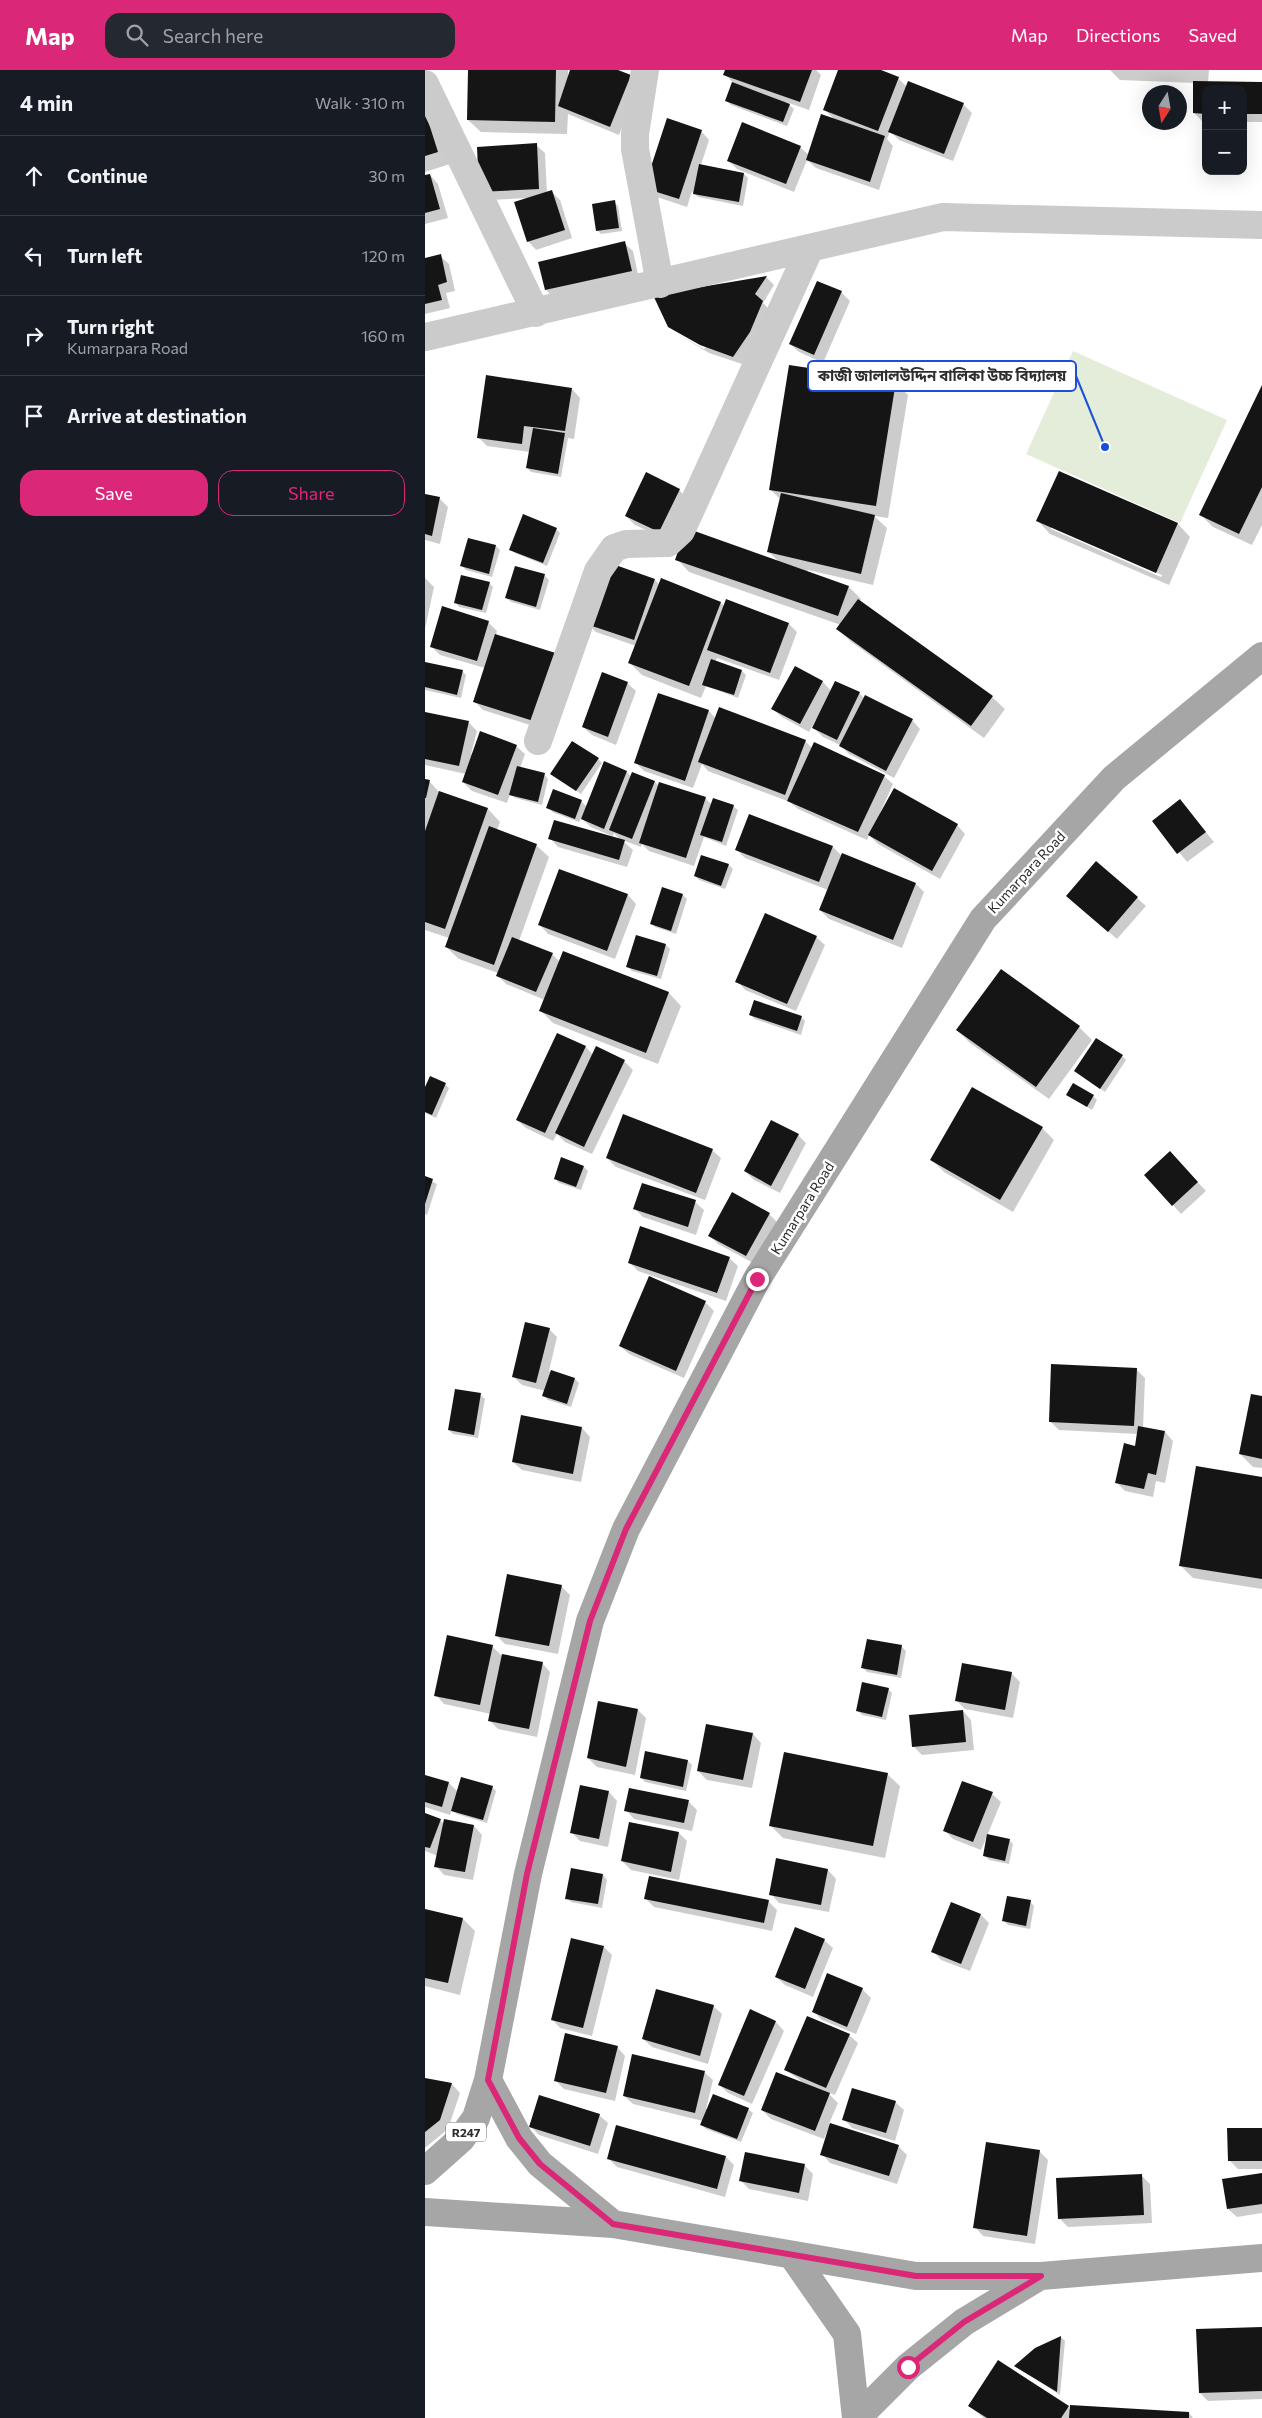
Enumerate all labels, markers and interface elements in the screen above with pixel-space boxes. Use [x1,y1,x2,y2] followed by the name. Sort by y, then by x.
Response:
[105,13,455,58] search box
[25,21,75,50] text: Map
[123,21,151,49] icon: search
[163,24,263,47] text: Search here
[1011,24,1048,46] text: Map
[1076,24,1160,46] text: Directions
[1188,24,1237,46] text: Saved
[1142,85,1187,130] north arrow
[1202,85,1247,175] map controls
[1202,85,1247,130] button: +
[20,90,73,115] text: 4 min
[315,93,405,112] text: Walk · 310 m
[1202,130,1247,175] button: −
[20,162,48,190] icon: ahead
[67,164,147,187] text: Continue
[368,166,405,185] text: 30 m
[20,242,48,270] icon: left
[67,244,142,267] text: Turn left
[362,246,405,265] text: 120 m
[67,315,154,338] text: Turn right
[20,322,48,350] icon: right
[361,326,405,345] text: 160 m
[67,338,188,357] text: Kumarpara Road
[808,361,1076,391] callout: কাজী জালালউদ্দিন বালিকা উচ্চ বিদ্যালয়
[817,366,1067,384] text: কাজী জালালউদ্দিন বালিকা উচ্চ বিদ্যালয়
[20,402,48,430] icon: arrive
[67,404,247,427] text: Arrive at destination
[20,470,208,516] button: Save
[218,470,405,516] button: Share
[984,827,1068,917] street label: Kumarpara Road
[767,1159,837,1257] street label: Kumarpara Road
[746,1268,769,1291] route end
[446,2122,486,2142] road number: R247
[897,2356,920,2379] route start

